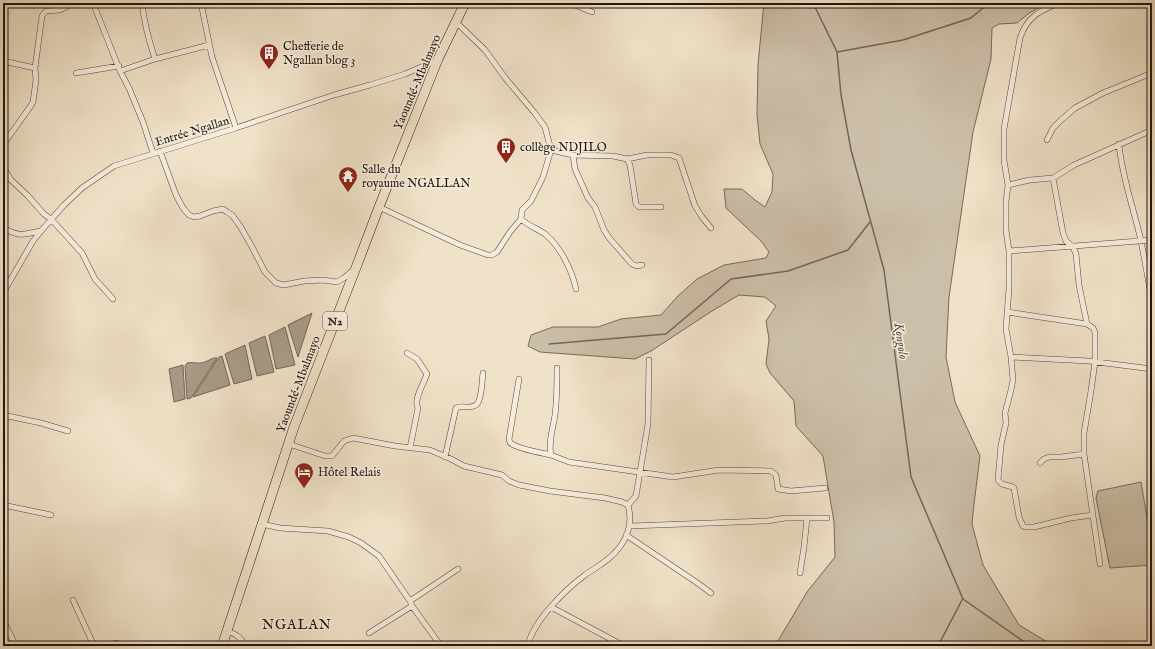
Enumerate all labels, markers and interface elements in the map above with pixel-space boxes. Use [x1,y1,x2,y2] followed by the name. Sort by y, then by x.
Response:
[391,32,445,132] street label: Yaoundé-Mbalmayo
[283,39,355,68] place label: Chefferie de Ngallan blog 3
[258,42,280,70] building icon: Chefferie de Ngallan blog 3
[153,113,232,150] street label: Entrée Ngallan
[495,136,517,164] building icon: collège NDJILO
[520,140,607,156] place label: collège NDJILO
[362,162,471,191] place label: Salle du royaume NGALLAN
[337,165,359,193] temple icon: Salle du royaume NGALLAN
[323,312,347,330] road number: N2
[888,321,912,361] water label: Kongolo
[273,333,324,435] street label: Yaoundé-Mbalmayo
[293,461,315,489] hotel icon: Hôtel Relais
[318,465,381,480] place label: Hôtel Relais
[262,616,332,634] district label: NGALAN

